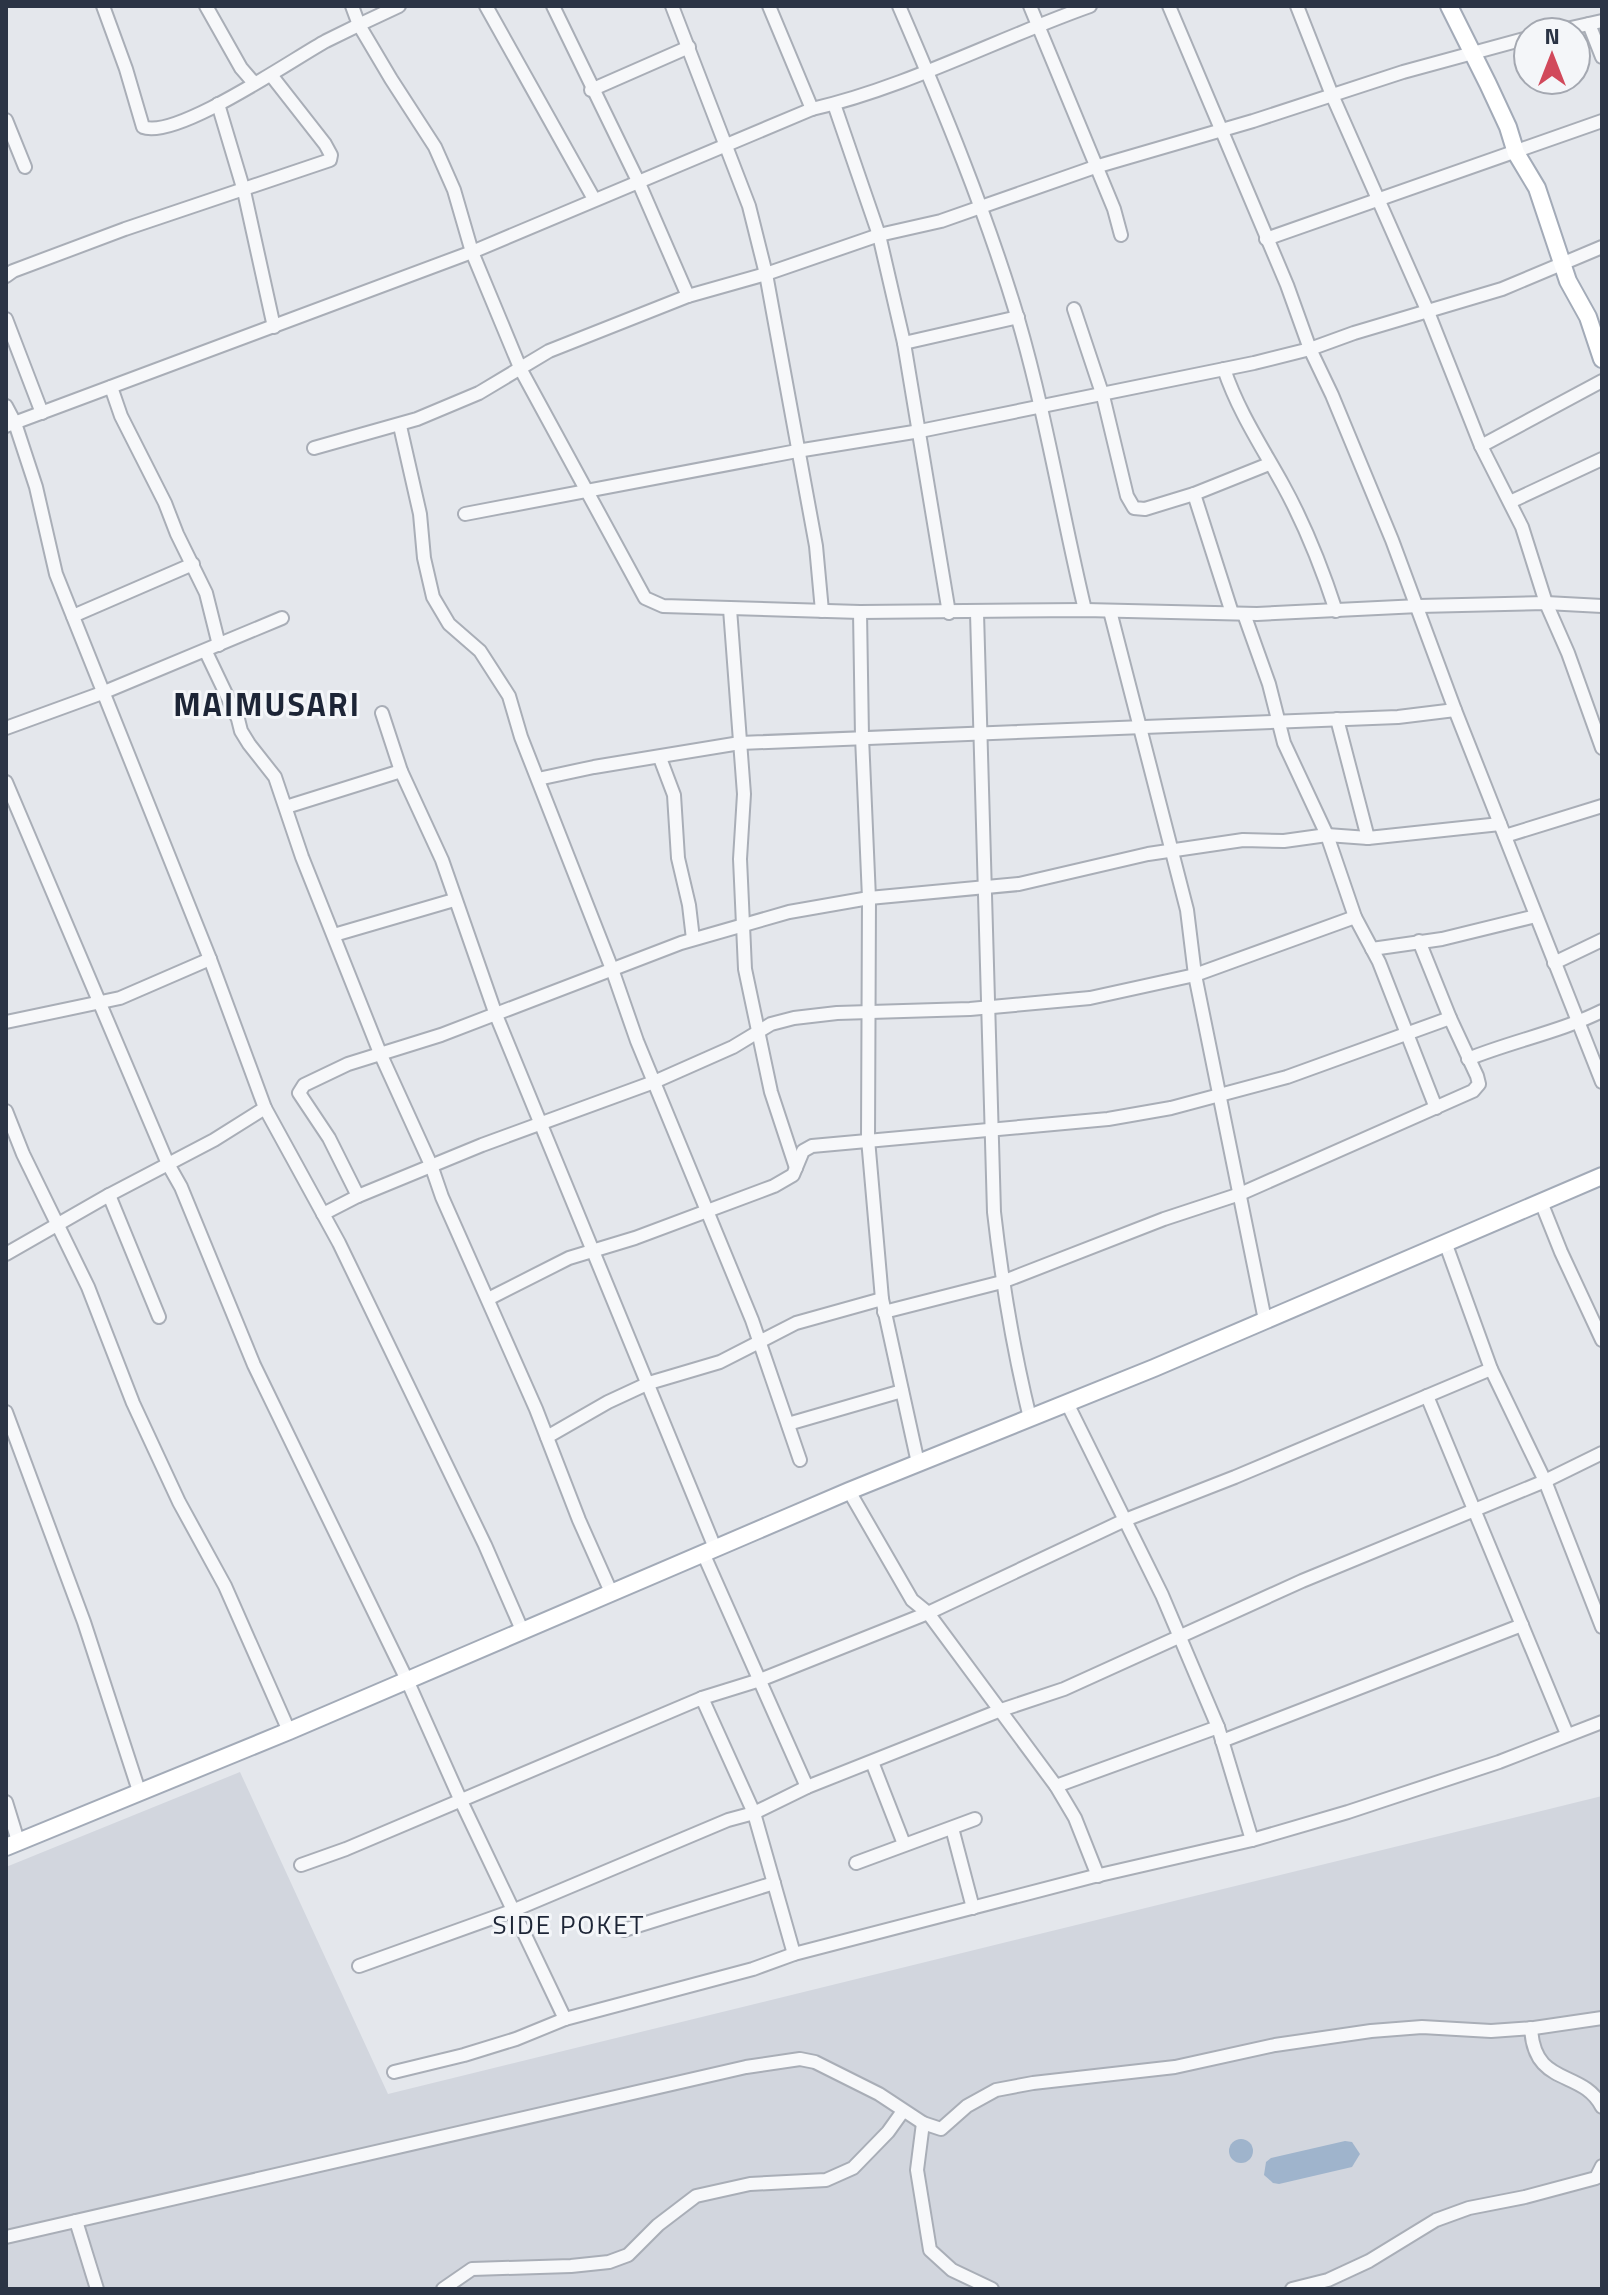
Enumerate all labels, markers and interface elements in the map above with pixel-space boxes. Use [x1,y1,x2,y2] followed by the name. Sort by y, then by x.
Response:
[1512,16,1592,96] north arrow
[1544,19,1560,53] text: N
[173,680,361,728] district label: MAIMUSARI
[493,1905,645,1944] district label: SIDE POKET

